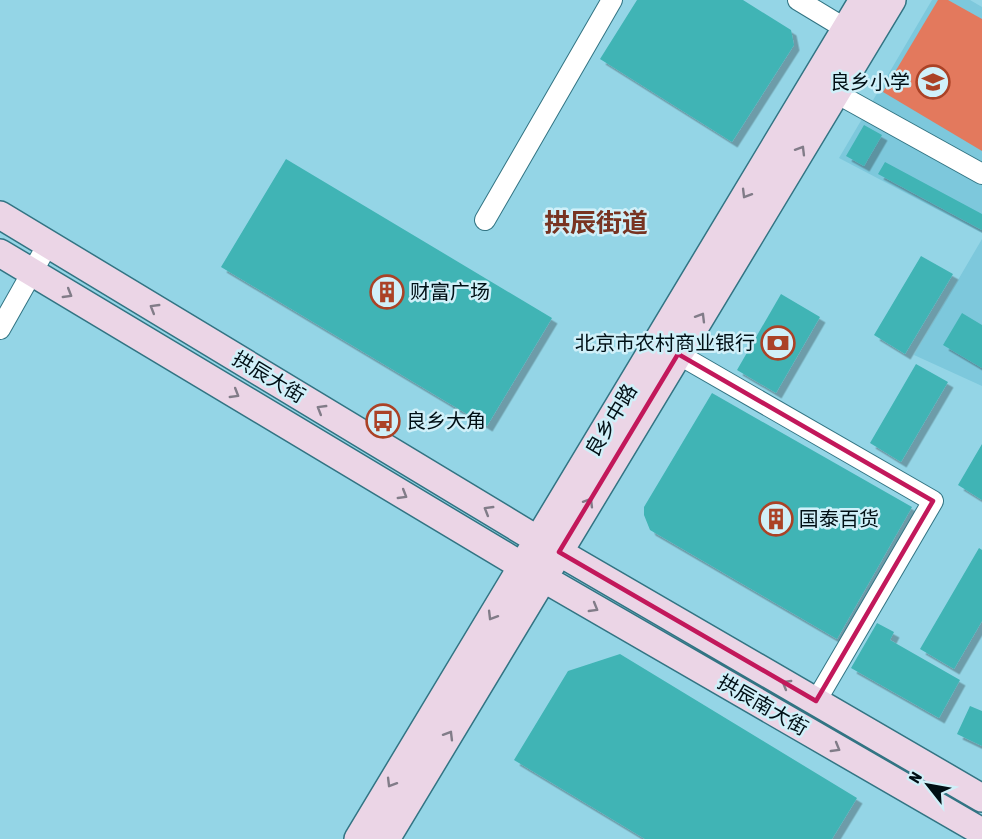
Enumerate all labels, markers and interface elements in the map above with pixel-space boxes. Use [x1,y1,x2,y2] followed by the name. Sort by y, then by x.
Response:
[915,64,951,100] school or university icon: 良乡小学
[830,70,910,93] place label: 良乡小学
[794,146,806,156] one-way arrow
[742,188,754,198] one-way arrow
[544,208,648,238] district label: 拱辰街道
[369,274,405,310] building icon: 财富广场
[410,280,490,303] place label: 财富广场
[62,287,72,298] one-way arrow
[150,304,160,315] one-way arrow
[693,313,705,323] one-way arrow
[760,325,796,361] bank icon: 北京市农村商业银行
[575,331,755,354] place label: 北京市农村商业银行
[229,346,309,407] street label: 拱辰大街
[580,380,641,460] street label: 良乡中路
[229,387,239,399] one-way arrow
[365,403,401,439] bus stop icon: 良乡大角
[317,404,327,416] one-way arrow
[406,409,486,432] place label: 良乡大角
[397,487,407,499] one-way arrow
[582,498,594,508] one-way arrow
[758,501,794,537] building icon: 国泰百货
[484,505,494,517] one-way arrow
[799,507,879,530] place label: 国泰百货
[588,601,598,612] one-way arrow
[488,610,500,620] one-way arrow
[714,670,812,740] street label: 拱辰南大街
[782,680,792,692] one-way arrow
[442,731,454,741] one-way arrow
[829,740,840,752] one-way arrow
[898,755,958,815] north arrow
[905,769,925,786] text: N
[387,777,399,787] one-way arrow

